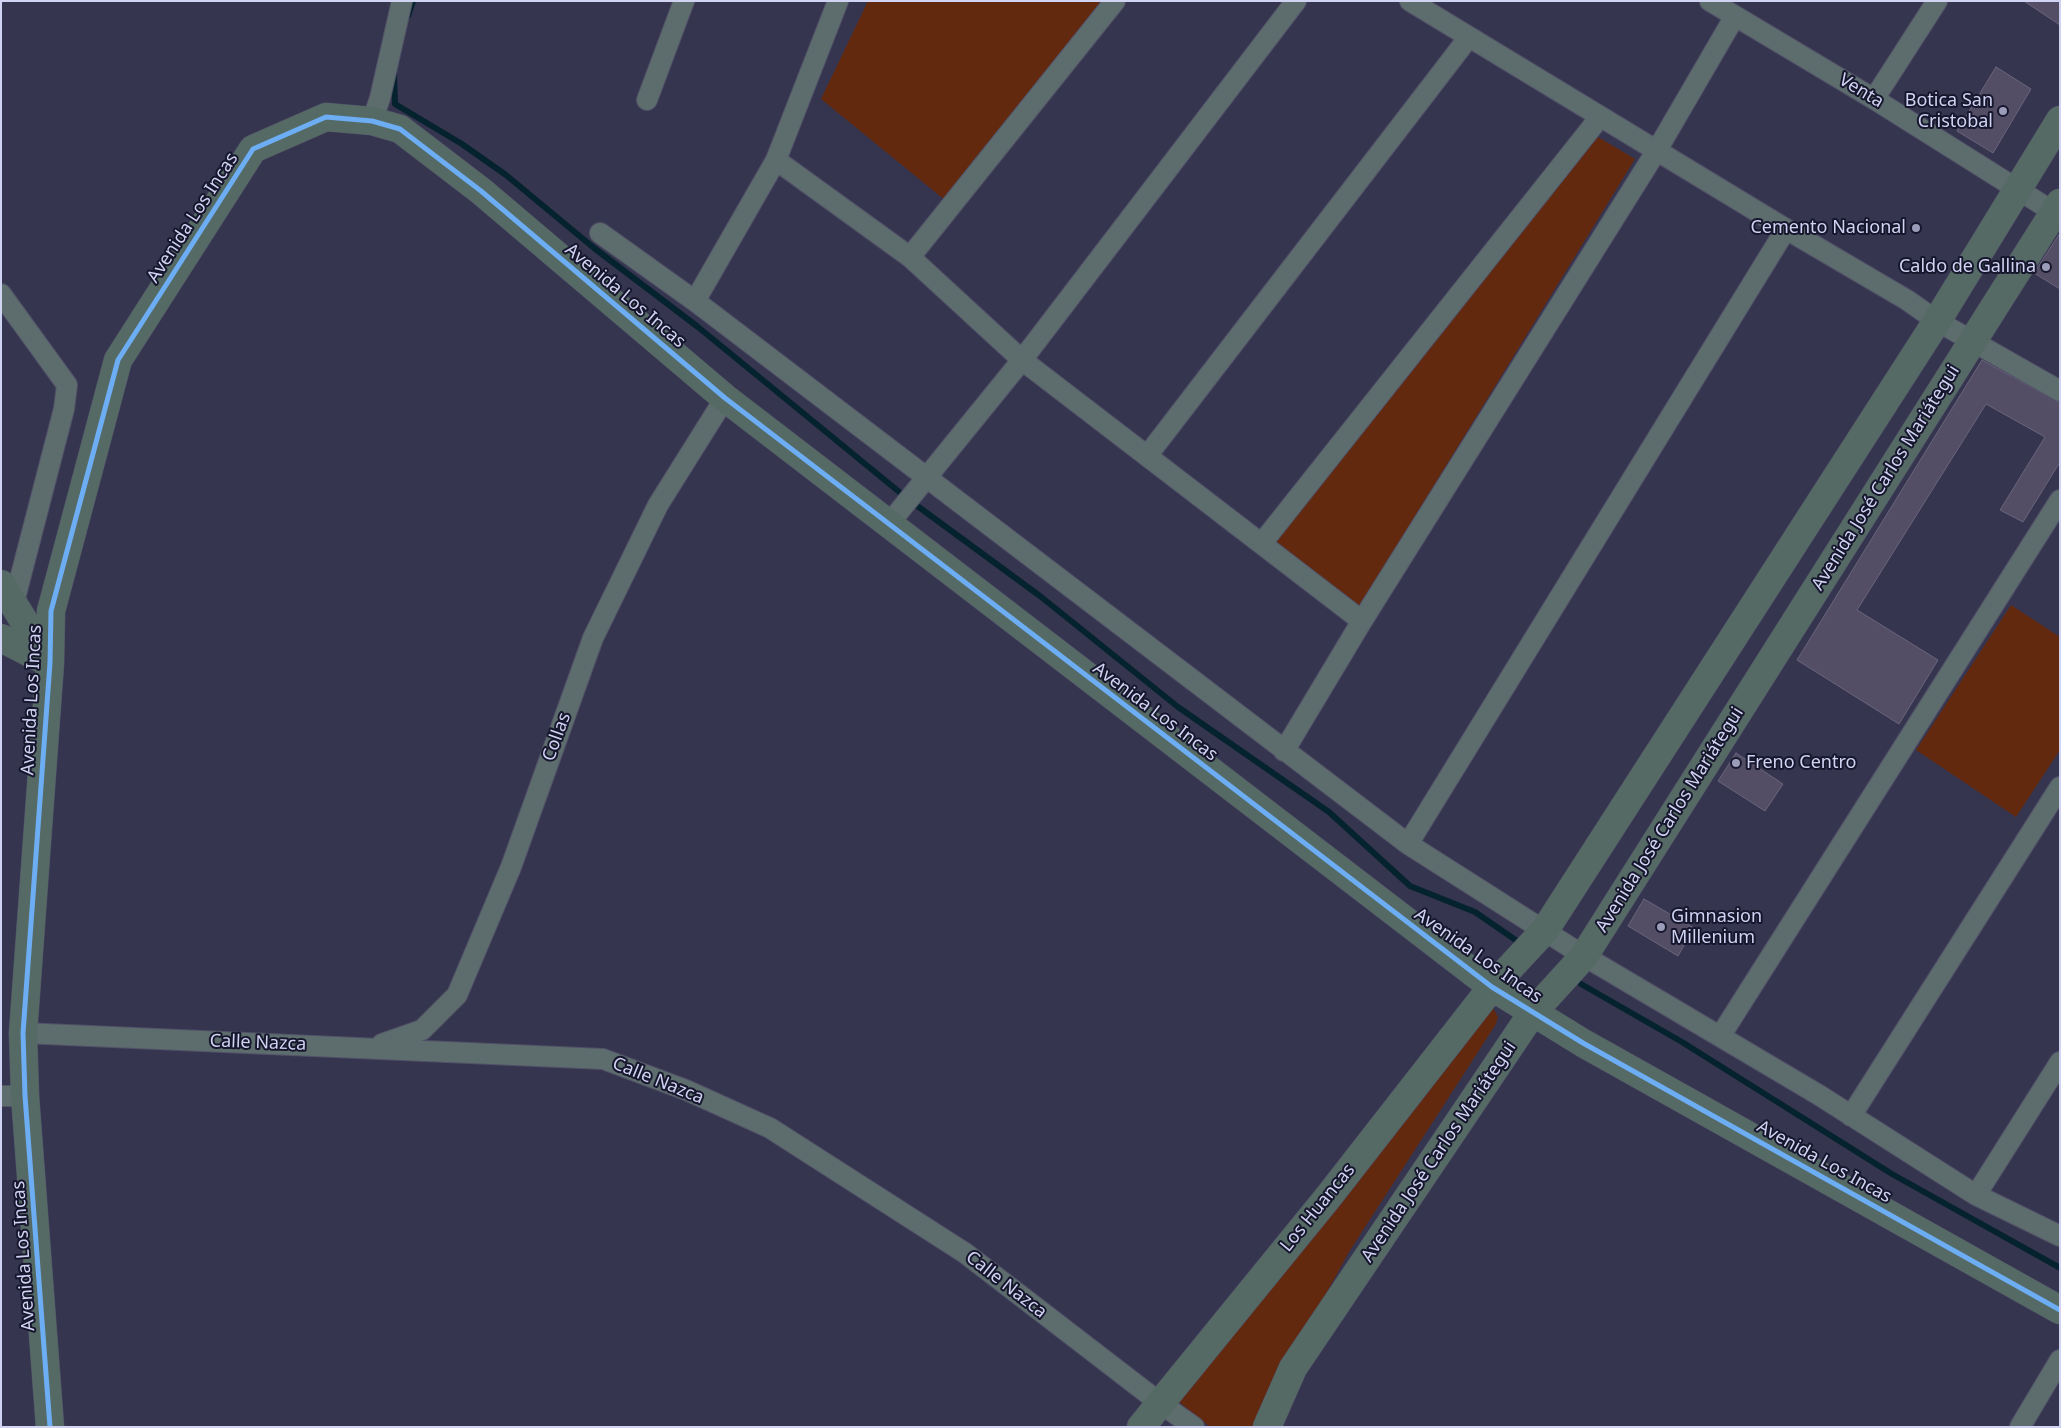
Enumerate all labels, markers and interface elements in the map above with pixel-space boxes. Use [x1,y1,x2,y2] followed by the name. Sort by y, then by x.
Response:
[1835,69,1887,113] street label: Venta
[1905,90,1993,132] place label: Botica San Cristobal
[1997,105,2009,117] marker: Botica San Cristobal
[143,149,243,287] street label: Avenida Los Incas
[1750,217,1906,239] place label: Cemento Nacional
[1910,222,1922,234] marker: Cemento Nacional
[560,239,690,353] street label: Avenida Los Incas
[1899,256,2036,278] place label: Caldo de Gallina
[2040,261,2052,273] marker: Caldo de Gallina
[1808,361,1964,595] street label: Avenida José Carlos Mariátegui
[17,624,47,776] street label: Avenida Los Incas
[1088,658,1222,766] street label: Avenida Los Incas
[1592,703,1748,937] street label: Avenida José Carlos Mariátegui
[538,710,576,764] street label: Collas
[1746,752,1856,774] place label: Freno Centro
[1730,757,1742,769] marker: Freno Centro
[1410,904,1546,1008] street label: Avenida Los Incas
[1671,906,1762,949] place label: Gimnasion Millenium
[1655,921,1667,933] marker: Gimnasion Millenium
[209,1031,307,1055] street label: Calle Nazca
[1357,1038,1521,1266] street label: Avenida José Carlos Mariátegui
[609,1053,707,1109] street label: Calle Nazca
[1753,1116,1895,1208] street label: Avenida Los Incas
[1276,1160,1360,1256] street label: Los Huancas
[8,1180,40,1332] street label: Avenida Los Incas
[961,1247,1051,1323] street label: Calle Nazca

